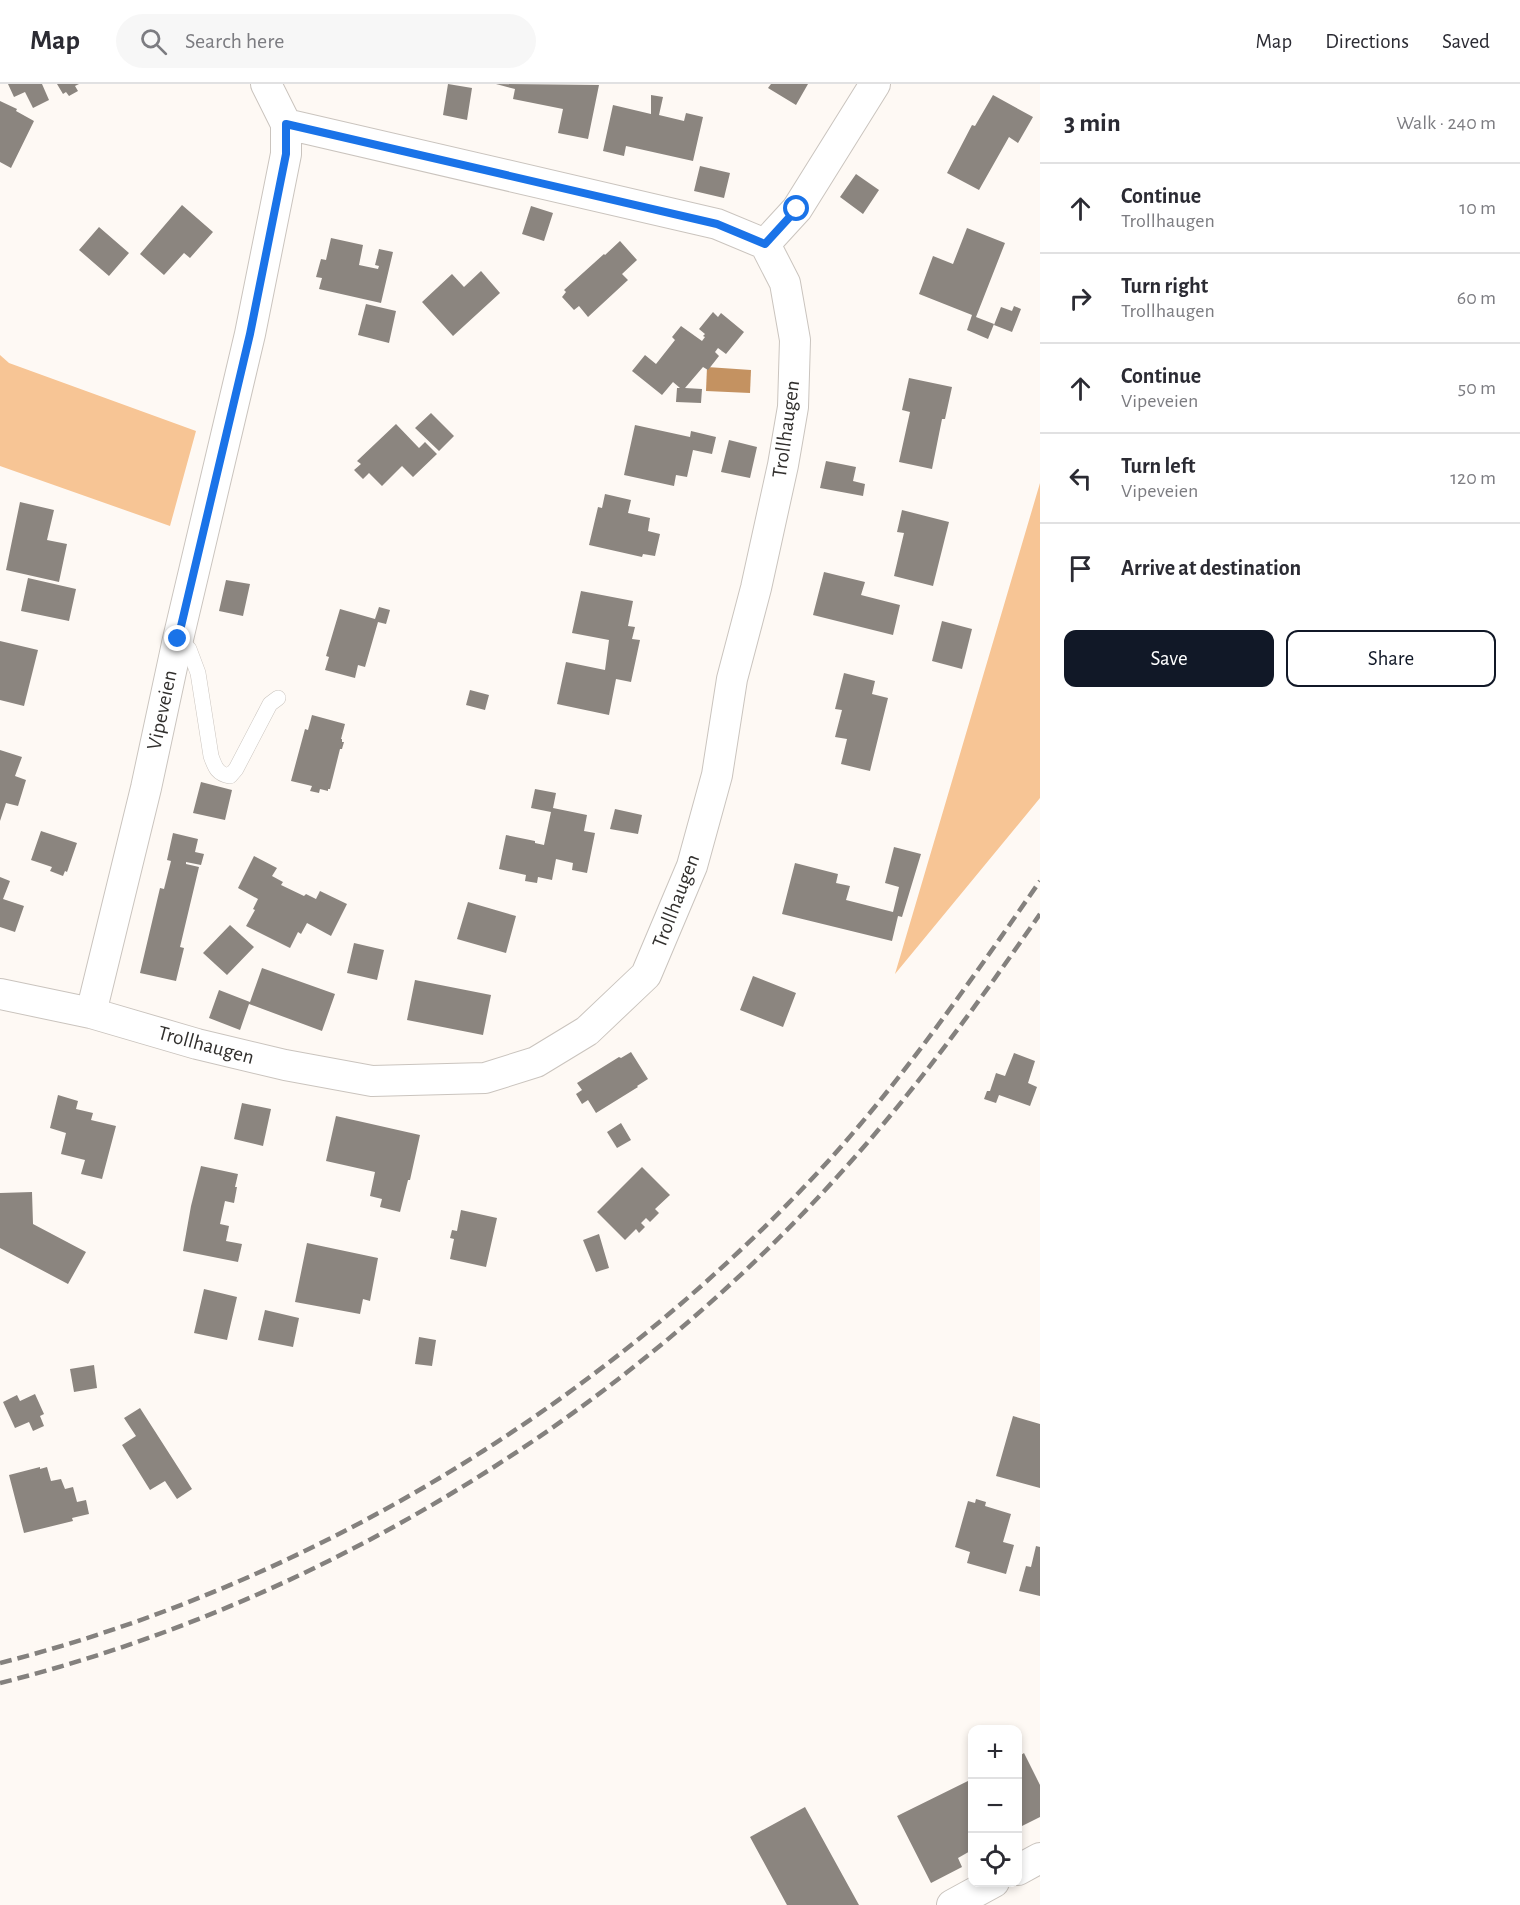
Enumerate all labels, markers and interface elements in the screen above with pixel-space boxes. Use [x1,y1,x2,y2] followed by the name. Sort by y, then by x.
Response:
[116,14,536,68] search box
[137,25,170,58] icon: search
[30,27,80,55] text: Map
[185,30,284,52] text: Search here
[1256,31,1292,52] text: Map
[1325,31,1409,52] text: Directions
[1442,31,1490,52] text: Saved
[1064,110,1121,136] text: 3 min
[1396,113,1496,133] text: Walk · 240 m
[1121,185,1201,207] text: Continue
[1064,192,1097,225] icon: ahead
[783,195,809,221] route start
[1459,198,1496,218] text: 10 m
[1121,211,1215,231] text: Trollhaugen
[1121,275,1208,297] text: Turn right
[1064,282,1097,315] icon: right
[1457,288,1496,308] text: 60 m
[1121,301,1215,321] text: Trollhaugen
[1121,365,1201,387] text: Continue
[1064,372,1097,405] icon: ahead
[1458,378,1496,398] text: 50 m
[769,379,803,479] street label: Trollhaugen
[1121,391,1198,411] text: Vipeveien
[1121,455,1195,477] text: Turn left
[1064,462,1097,495] icon: left
[1450,468,1496,488] text: 120 m
[1121,481,1198,501] text: Vipeveien
[1064,552,1097,585] icon: arrive
[1121,557,1301,579] text: Arrive at destination
[164,625,190,651] route end
[1064,630,1274,687] button: Save
[1286,630,1496,687] button: Share
[143,668,181,752] street label: Vipeveien
[649,851,703,951] street label: Trollhaugen
[156,1022,256,1068] street label: Trollhaugen
[968,1725,1022,1887] map controls
[968,1725,1022,1779] button: +
[968,1779,1022,1833] button: −
[968,1833,1022,1887] button: locate

